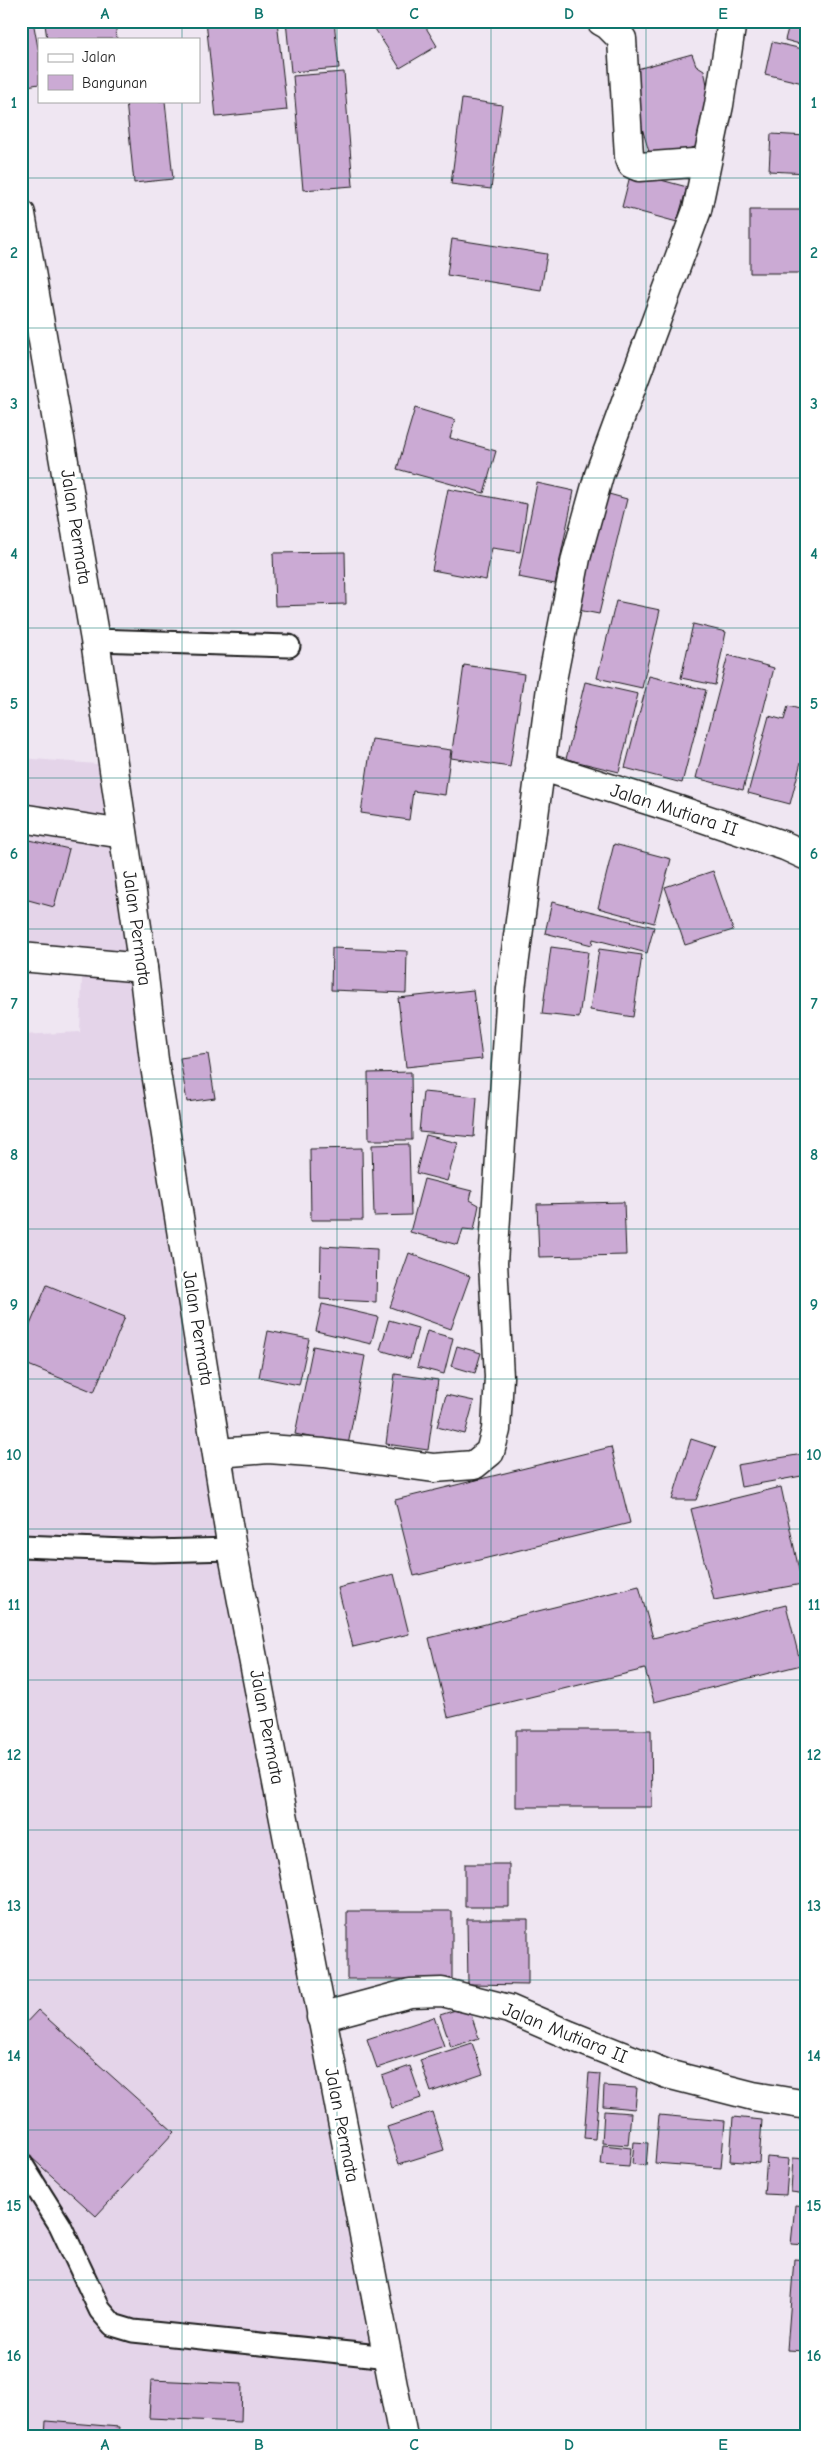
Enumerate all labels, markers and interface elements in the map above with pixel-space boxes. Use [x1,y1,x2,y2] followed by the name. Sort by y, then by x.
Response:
[101,5,110,23] text: A
[254,5,264,23] text: B
[409,5,419,23] text: C
[564,5,574,23] text: D
[718,5,728,23] text: E
[38,38,200,102] legend
[82,48,116,66] text: Jalan
[82,74,147,92] text: Bangunan
[11,94,17,112] text: 1
[811,94,817,112] text: 1
[10,244,18,262] text: 2
[810,244,818,262] text: 2
[10,395,18,413] text: 3
[810,395,818,413] text: 3
[56,468,96,586] street label: Jalan Permata
[10,545,18,563] text: 4
[810,545,818,563] text: 4
[10,695,18,713] text: 5
[810,695,818,713] text: 5
[607,779,741,841] street label: Jalan Mutiara II
[10,845,18,863] text: 6
[810,845,818,863] text: 6
[118,869,156,987] street label: Jalan Permata
[10,995,18,1013] text: 7
[810,995,818,1013] text: 7
[10,1146,18,1164] text: 8
[810,1146,818,1164] text: 8
[178,1269,218,1387] street label: Jalan Permata
[10,1296,18,1314] text: 9
[810,1296,818,1314] text: 9
[6,1446,22,1464] text: 10
[806,1446,822,1464] text: 10
[8,1596,20,1614] text: 11
[808,1596,820,1614] text: 11
[245,1668,289,1786] street label: Jalan Permata
[7,1746,21,1764] text: 12
[807,1746,821,1764] text: 12
[7,1897,21,1915] text: 13
[807,1897,821,1915] text: 13
[499,1998,631,2068] street label: Jalan Mutiara II
[7,2047,21,2065] text: 14
[807,2047,821,2065] text: 14
[320,2066,364,2184] street label: Jalan Permata
[7,2197,21,2215] text: 15
[807,2197,821,2215] text: 15
[7,2347,21,2365] text: 16
[807,2347,821,2365] text: 16
[101,2436,110,2454] text: A
[254,2436,264,2454] text: B
[409,2436,419,2454] text: C
[564,2436,574,2454] text: D
[718,2436,728,2454] text: E

